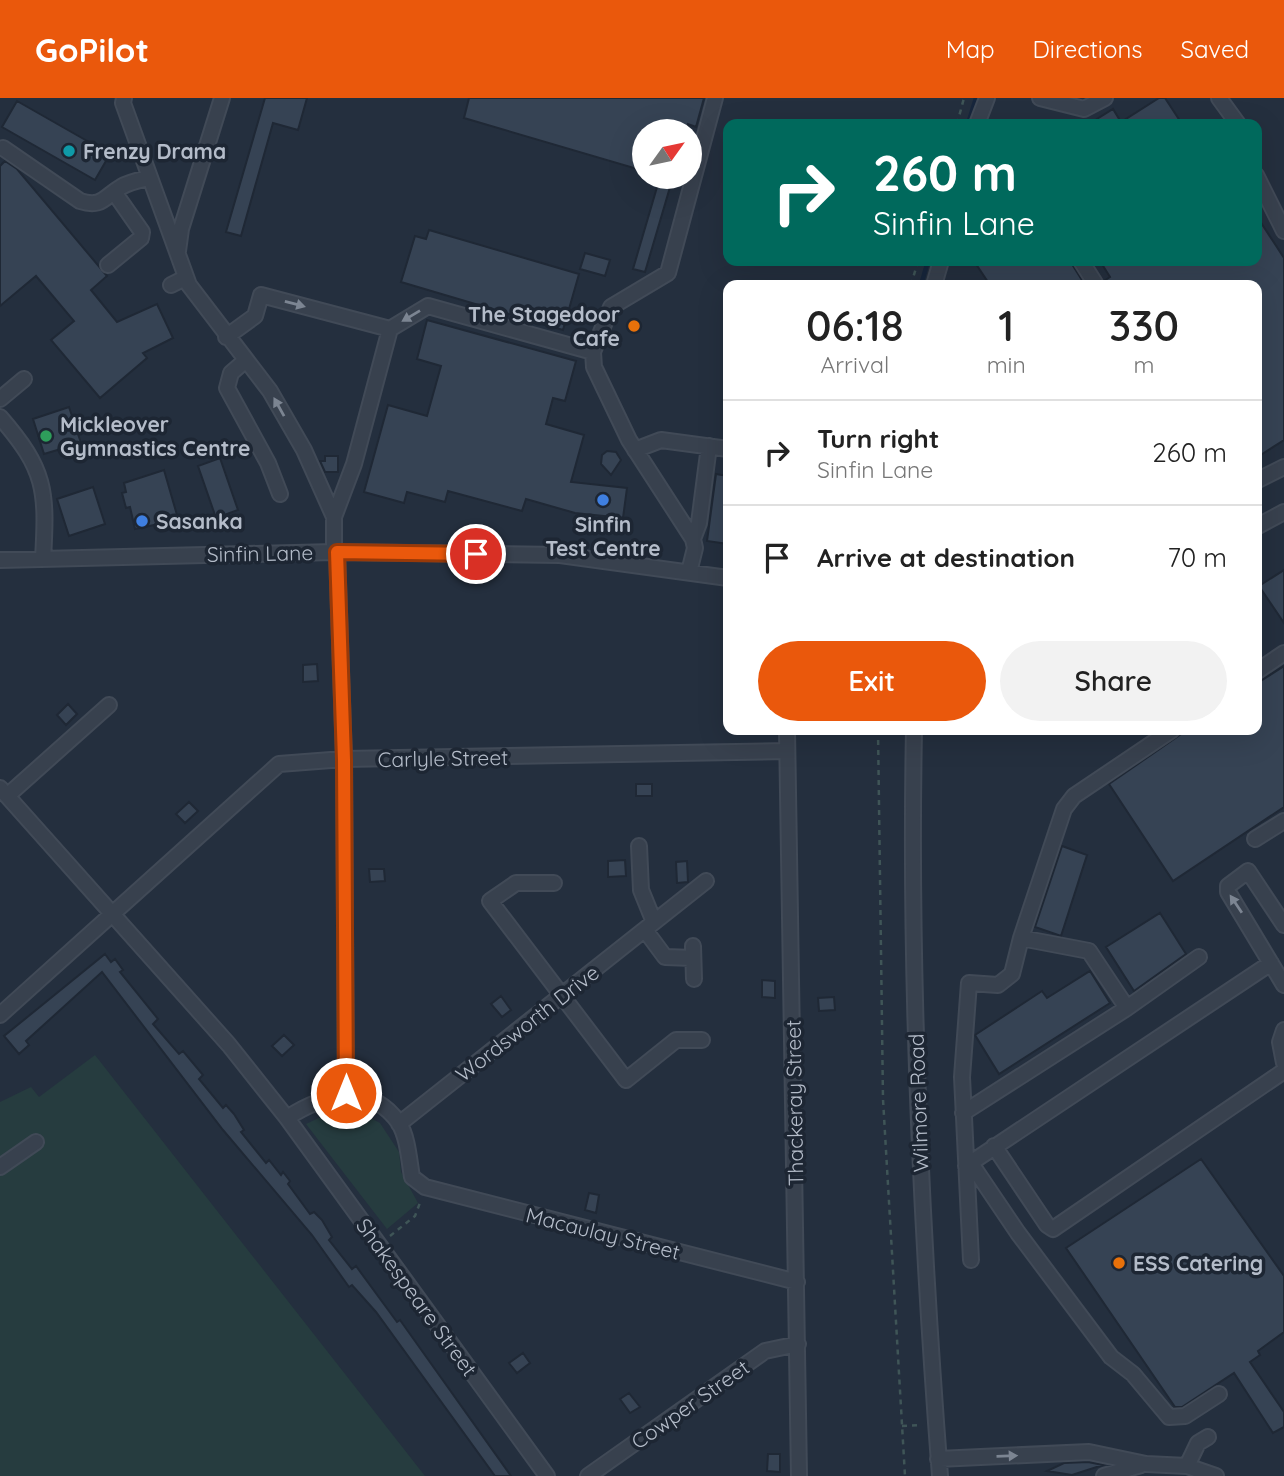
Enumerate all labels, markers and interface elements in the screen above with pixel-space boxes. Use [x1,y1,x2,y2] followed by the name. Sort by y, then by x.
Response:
[35,29,149,70] text: GoPilot
[946,34,995,64] text: Map
[1033,34,1143,64] text: Directions
[1181,34,1249,64] text: Saved
[632,119,702,189] north arrow
[632,119,702,189] map controls
[83,138,226,164] place label: Frenzy Drama
[873,142,1017,203] text: 260 m
[61,143,77,159] marker: Frenzy Drama
[758,147,849,238] icon: right
[873,203,1035,243] text: Sinfin Lane
[284,299,306,310] one-way arrow
[806,299,904,352] text: 06:18
[998,299,1014,352] text: 1
[1109,299,1179,352] text: 330
[468,301,620,351] place label: The Stagedoor Cafe
[402,310,421,323] one-way arrow
[626,318,642,334] marker: The Stagedoor Cafe
[820,350,889,379] text: Arrival
[987,350,1026,379] text: min
[1133,350,1154,379] text: m
[273,397,285,417] one-way arrow
[60,411,250,461] place label: Mickleover Gymnastics Centre
[817,422,939,455] text: Turn right
[38,428,54,444] marker: Mickleover Gymnastics Centre
[758,434,796,472] icon: right
[1152,436,1227,469] text: 260 m
[817,455,933,484] text: Sinfin Lane
[595,492,611,508] marker: Sinfin Test Centre
[156,508,243,534] place label: Sasanka
[545,511,661,561] place label: Sinfin Test Centre
[134,513,150,529] marker: Sasanka
[446,524,506,584] pin
[457,535,495,573] icon: arrive
[207,539,313,567] street label: Sinfin Lane
[758,539,796,577] icon: arrive
[817,541,1075,574] text: Arrive at destination
[1167,541,1227,574] text: 70 m
[758,641,986,721] button: Exit
[1000,641,1227,721] button: Share
[377,744,509,772] street label: Carlyle Street
[1229,895,1243,913] one-way arrow
[450,959,604,1087] street label: Wordsworth Drive
[780,1020,808,1186] street label: Thackeray Street
[903,1033,933,1173] street label: Wilmore Road
[309,1056,383,1130] position arrow
[523,1201,683,1265] street label: Macaulay Street
[351,1213,483,1381] street label: Shakespeare Street
[1133,1250,1263,1276] place label: ESS Catering
[1111,1255,1127,1271] marker: ESS Catering
[626,1354,754,1454] street label: Cowper Street
[996,1450,1018,1461] one-way arrow

